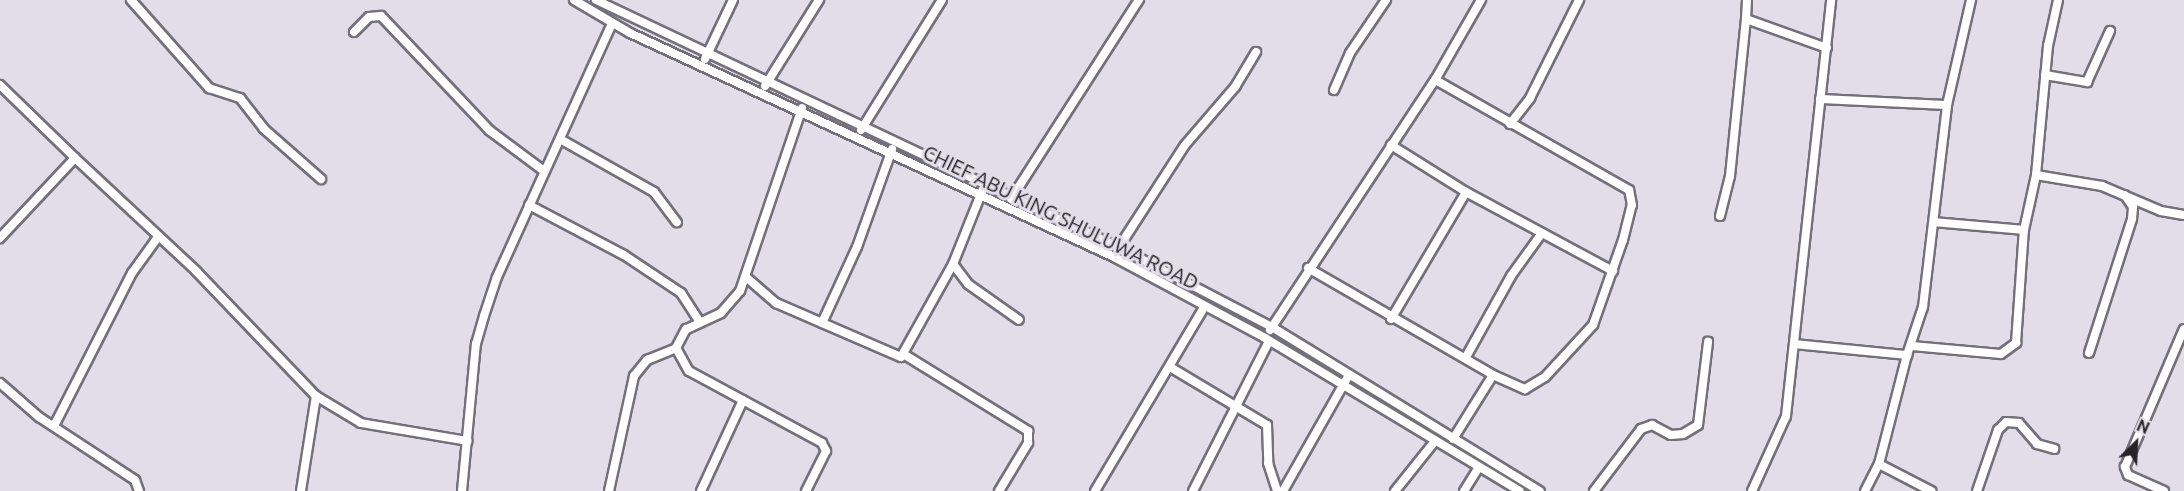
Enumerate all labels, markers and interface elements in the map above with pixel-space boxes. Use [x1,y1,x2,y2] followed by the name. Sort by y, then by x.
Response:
[919,140,1203,294] street label: CHIEF ABU KING SHULUWA ROAD
[2106,413,2166,473] north arrow
[2134,416,2152,437] text: N

